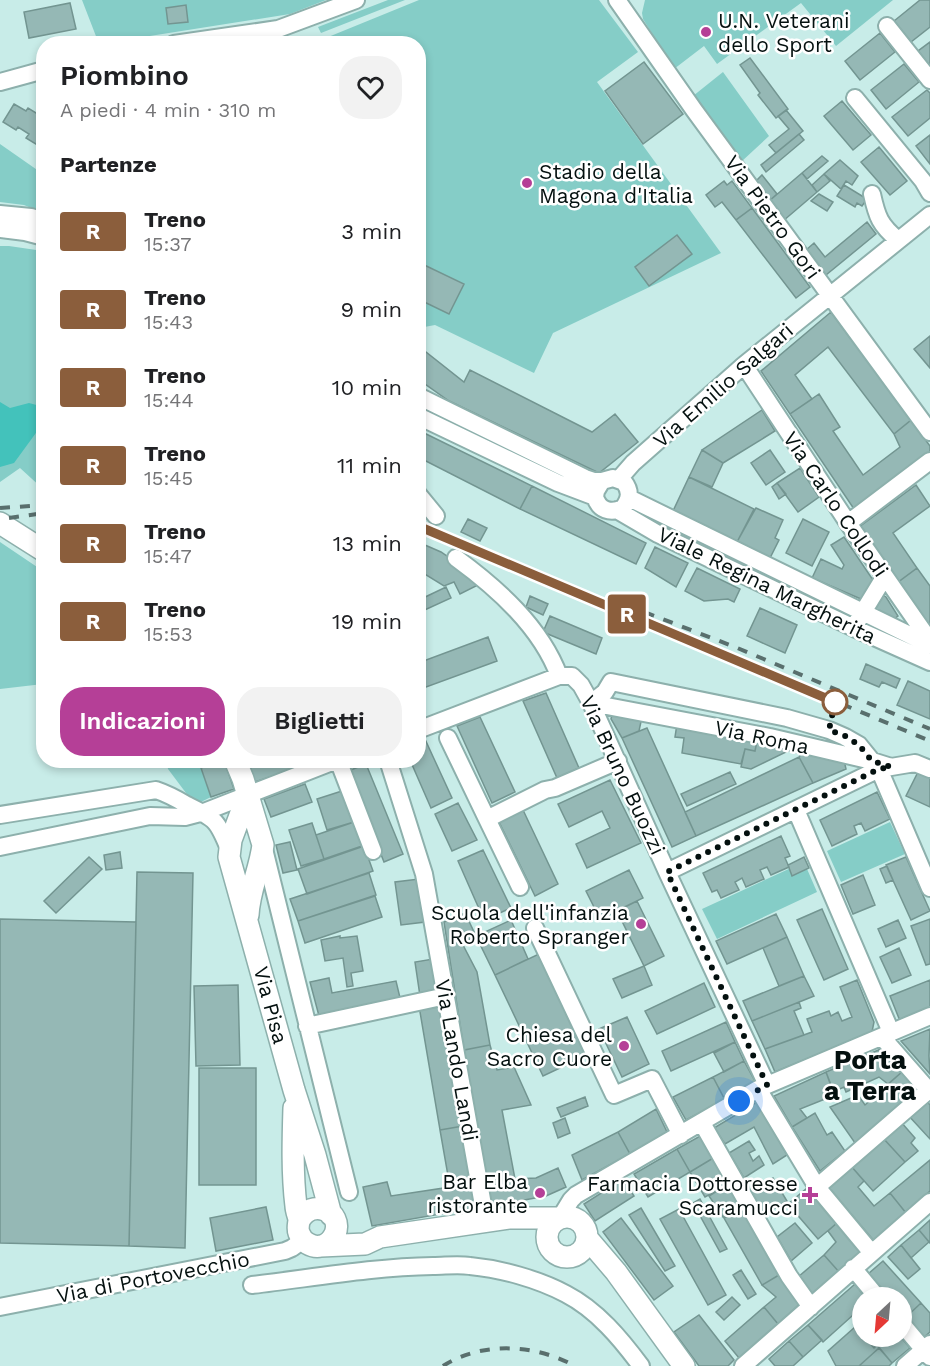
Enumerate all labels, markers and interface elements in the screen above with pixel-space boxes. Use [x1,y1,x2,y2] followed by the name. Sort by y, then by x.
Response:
[718,8,850,57] place label: U.N. Veterani dello Sport
[699,25,713,39] marker: U.N. Veterani dello Sport
[339,56,402,119] button: heart
[60,59,189,92] text: Piombino
[60,98,276,122] text: A piedi · 4 min · 310 m
[720,150,826,284] street label: Via Pietro Gori
[60,152,157,177] text: Partenze
[539,159,693,208] place label: Stadio della Magona d'Italia
[520,176,534,190] marker: Stadio della Magona d'Italia
[144,207,206,232] text: Treno
[86,219,100,244] text: R
[341,219,402,244] text: 3 min
[144,232,191,256] text: 15:37
[144,285,206,310] text: Treno
[86,297,100,322] text: R
[340,297,402,322] text: 9 min
[144,310,193,334] text: 15:43
[648,317,798,453] street label: Via Emilio Salgari
[144,363,206,388] text: Treno
[86,375,100,400] text: R
[332,375,402,400] text: 10 min
[144,388,194,412] text: 15:44
[778,427,894,581] street label: Via Carlo Collodi
[144,441,206,466] text: Treno
[86,453,100,478] text: R
[337,453,402,478] text: 11 min
[144,466,193,490] text: 15:45
[144,519,206,544] text: Treno
[654,521,880,649] street label: Viale Regina Margherita
[86,531,100,556] text: R
[333,531,402,556] text: 13 min
[144,544,192,568] text: 15:47
[608,594,646,634] line badge: R
[144,597,206,622] text: Treno
[620,602,634,627] text: R
[86,609,100,634] text: R
[332,609,402,634] text: 19 min
[144,622,193,646] text: 15:53
[60,687,225,756] button: Indicazioni
[237,687,402,756] button: Biglietti
[822,689,848,715] unlabelled marker
[575,691,671,859] street label: Via Bruno Buozzi
[713,715,812,759] street label: Via Roma
[431,900,629,949] place label: Scuola dell'infanzia Roberto Spranger
[634,917,648,931] marker: Scuola dell'infanzia Roberto Spranger
[249,964,293,1047] street label: Via Pisa
[430,977,484,1143] street label: Via Lando Landi
[487,1022,613,1071] place label: Chiesa del Sacro Cuore
[617,1039,631,1053] marker: Chiesa del Sacro Cuore
[824,1044,916,1107] district label: Porta a Terra
[724,1086,754,1116] your location
[427,1169,528,1218] place label: Bar Elba ristorante
[587,1171,798,1220] place label: Farmacia Dottoresse Scaramucci
[533,1186,547,1200] marker: Bar Elba ristorante
[803,1188,817,1202] marker: Farmacia Dottoresse Scaramucci
[54,1246,252,1308] street label: Via di Portovecchio
[852,1287,912,1347] north arrow
[852,1287,912,1347] map controls

